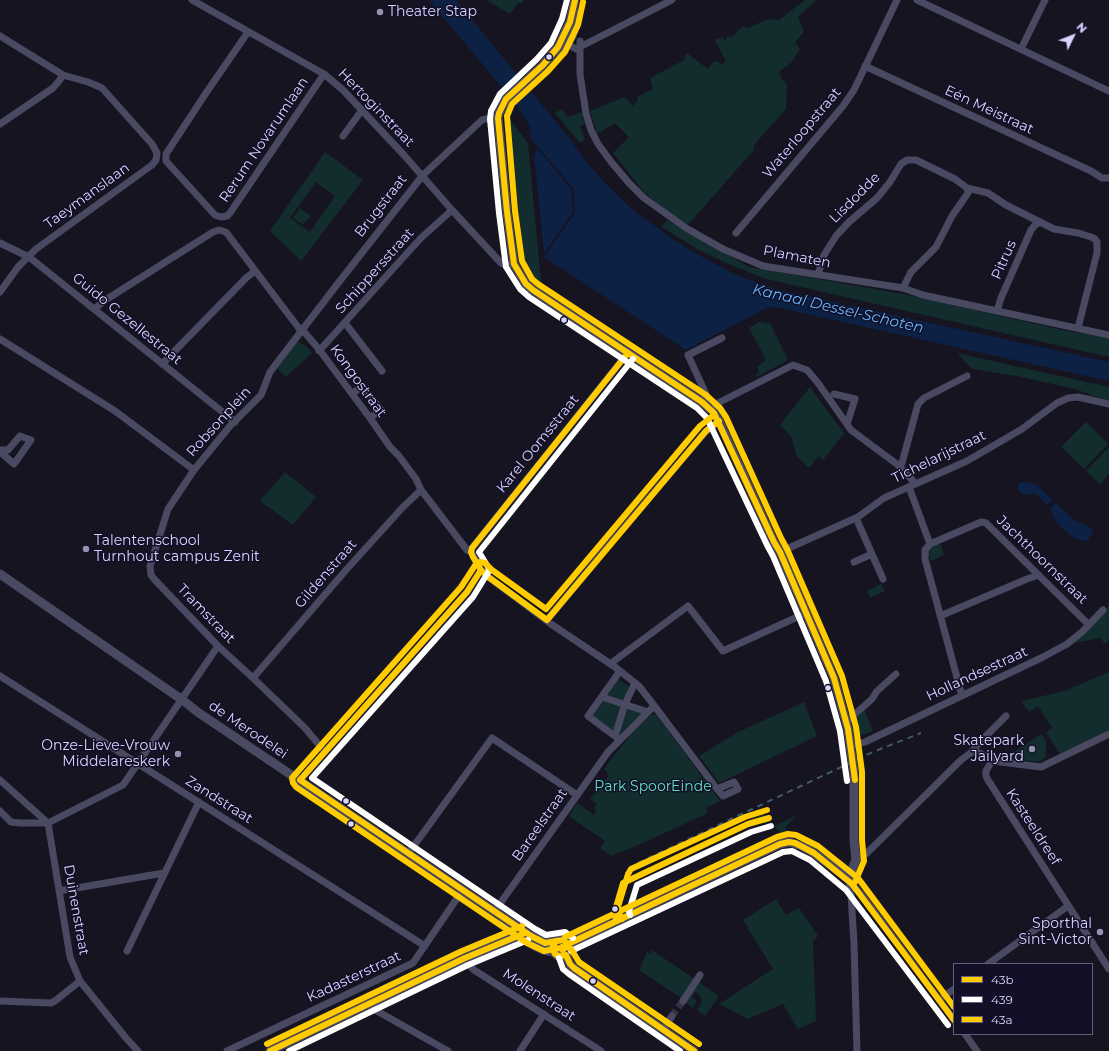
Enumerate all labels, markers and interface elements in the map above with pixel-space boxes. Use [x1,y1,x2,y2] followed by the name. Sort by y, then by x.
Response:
[388,4,477,20] place label: Theater Stap
[375,7,385,17] marker: Theater Stap
[1053,16,1093,56] north arrow
[1074,20,1090,36] text: N
[544,52,554,62] unlabelled marker
[334,65,418,151] street label: Hertoginstraat
[216,74,312,206] street label: Rerum Novarumlaan
[942,82,1036,138] street label: Eén Meistraat
[759,84,845,182] street label: Waterloopstraat
[41,160,133,232] street label: Taeymanslaan
[826,169,884,227] street label: Lisdodde
[351,171,411,241] street label: Brugstraat
[332,225,418,317] street label: Schippersstraat
[988,238,1020,282] street label: Pitrus
[762,242,832,272] street label: Plamaten
[69,270,185,368] street label: Guido Gezellestraat
[751,281,925,337] water label: Kanaal Dessel-Schoten
[559,315,569,325] unlabelled marker
[326,341,390,421] street label: Kongostraat
[183,384,255,460] street label: Robsonplein
[493,392,583,496] street label: Karel Oomsstraat
[889,427,989,487] street label: Tichelarijstraat
[993,512,1091,608] street label: Jachthoornstraat
[94,533,260,566] place label: Talentenschool Turnhout campus Zenit
[292,536,360,612] street label: Gildenstraat
[81,544,91,554] marker: Talentenschool Turnhout campus Zenit
[174,581,238,647] street label: Tramstraat
[924,643,1030,705] street label: Hollandsestraat
[823,683,833,693] unlabelled marker
[205,697,291,763] street label: de Merodelei
[953,733,1024,766] place label: Skatepark Jailyard
[41,738,170,770] place label: Onze-Lieve-Vrouw Middelareskerk
[1027,744,1037,754] marker: Skatepark Jailyard
[173,749,183,759] marker: Onze-Lieve-Vrouw Middelareskerk
[182,773,256,827] street label: Zandstraat
[594,779,712,795] park label: Park SpoorEinde
[509,785,571,865] street label: Bareelstraat
[1002,786,1064,868] street label: Kasteeldreef
[341,796,351,806] unlabelled marker
[346,819,356,829] unlabelled marker
[60,863,92,957] street label: Duinenstraat
[610,904,620,914] unlabelled marker
[1019,916,1092,948] place label: Sporthal Sint-Victor
[1095,927,1105,937] marker: Sporthal Sint-Victor
[304,948,404,1006] street label: Kadasterstraat
[953,963,1093,1035] legend
[499,965,579,1025] street label: Molenstraat
[991,972,1014,987] text: 43b
[588,976,598,986] unlabelled marker
[991,992,1013,1007] text: 439
[991,1012,1013,1027] text: 43a

